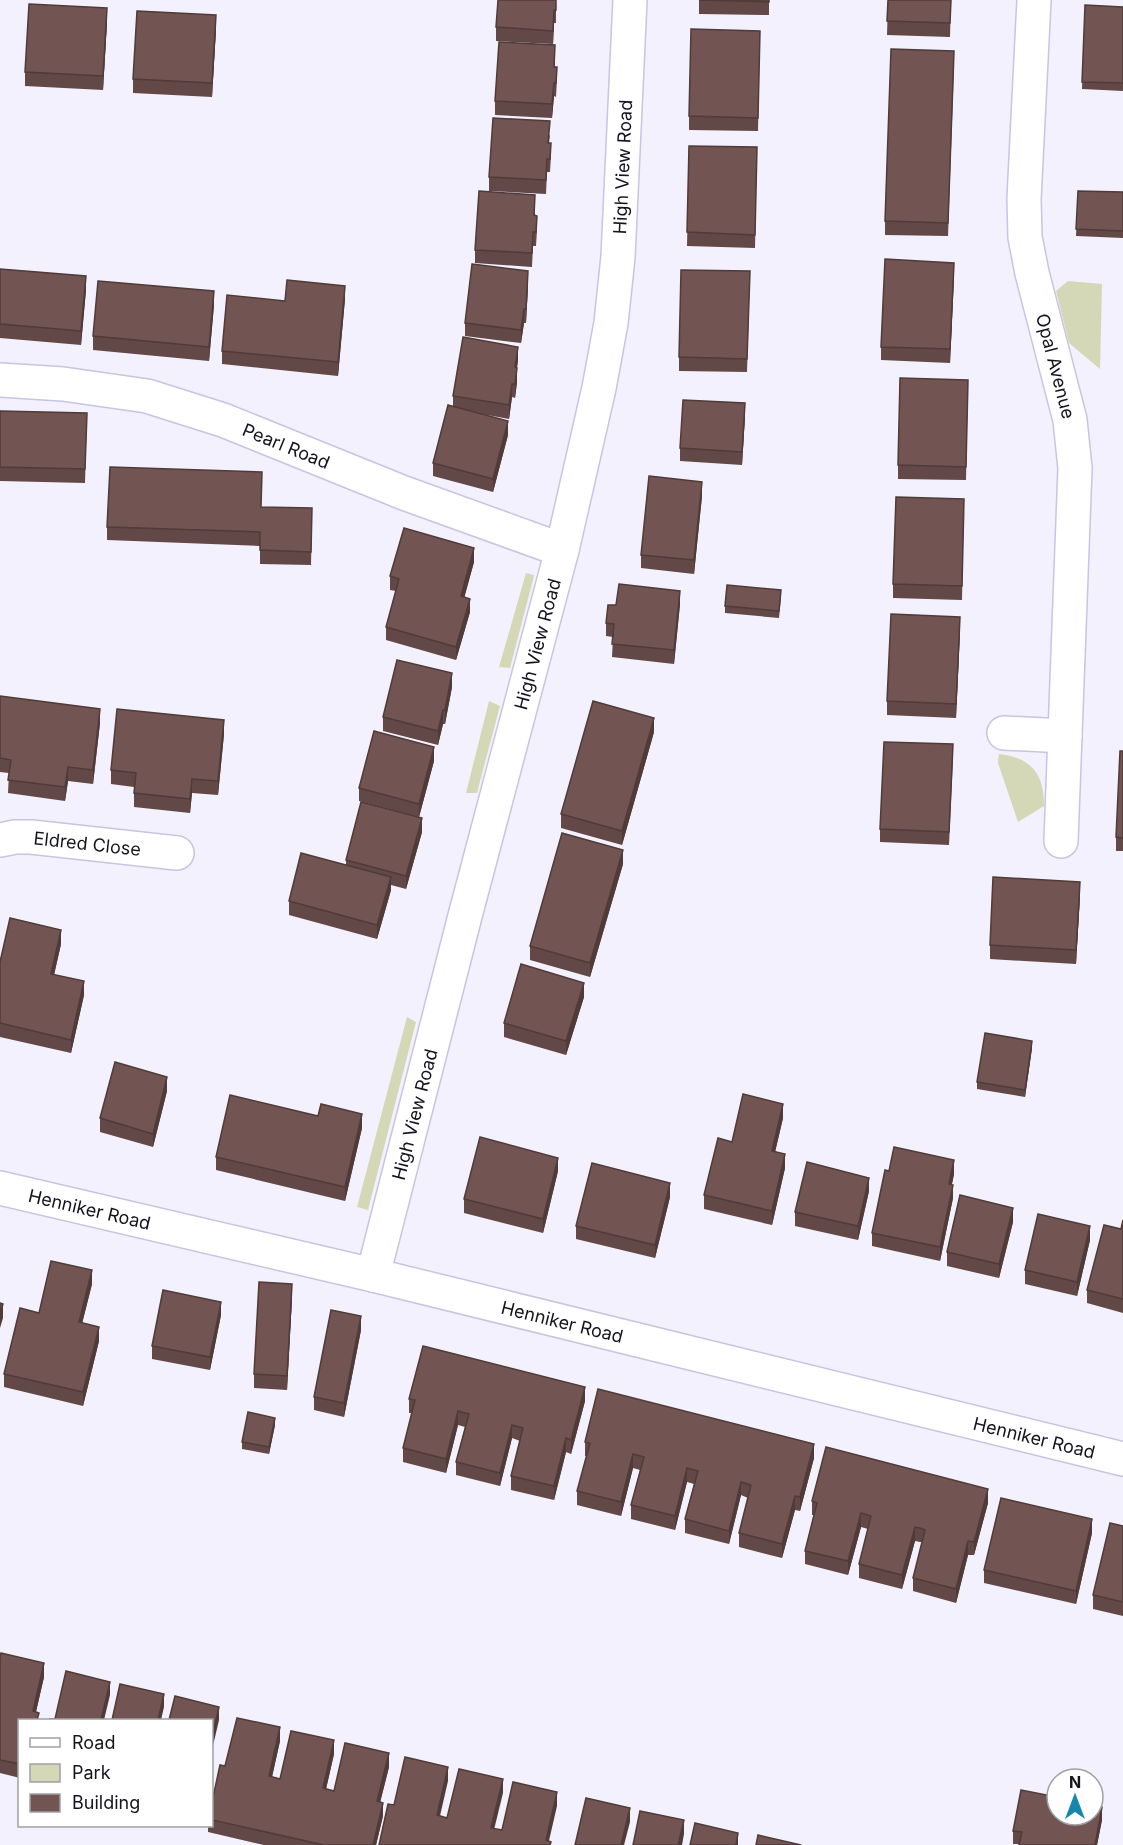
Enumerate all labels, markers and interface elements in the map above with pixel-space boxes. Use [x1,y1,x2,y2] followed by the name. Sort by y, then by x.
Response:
[609,99,636,235] street label: High View Road
[1032,311,1080,421] street label: Opal Avenue
[240,419,333,473] street label: Pearl Road
[510,576,564,712] street label: High View Road
[33,827,142,859] street label: Eldred Close
[387,1046,441,1182] street label: High View Road
[26,1184,153,1233] street label: Henniker Road
[499,1296,625,1347] street label: Henniker Road
[971,1412,1097,1462] street label: Henniker Road
[18,1719,213,1827] legend
[72,1732,115,1753] text: Road
[72,1762,111,1783] text: Park
[1045,1767,1105,1827] north arrow
[1069,1772,1081,1792] text: N
[72,1792,140,1813] text: Building

